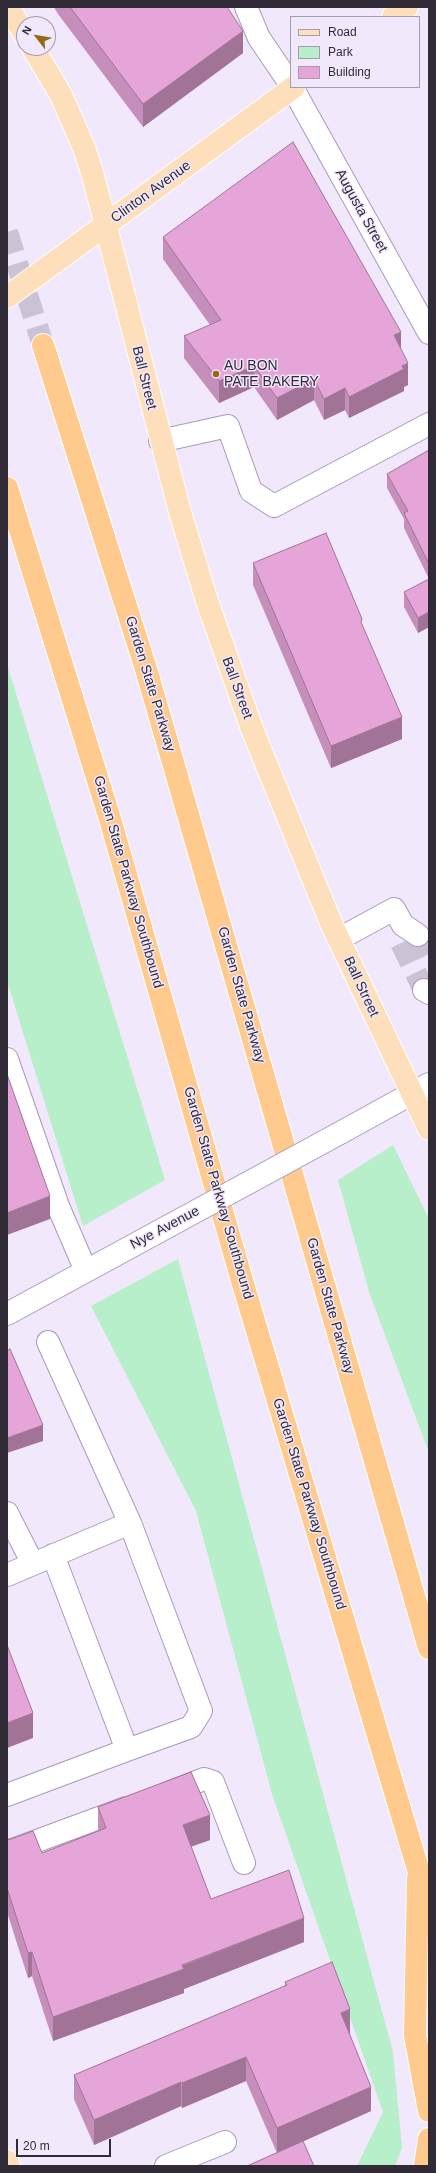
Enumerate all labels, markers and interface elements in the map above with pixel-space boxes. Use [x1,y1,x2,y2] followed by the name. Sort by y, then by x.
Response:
[16,16,56,56] north arrow
[290,16,420,88] legend
[19,24,34,37] text: N
[328,25,357,39] text: Road
[328,45,353,59] text: Park
[328,65,371,79] text: Building
[108,157,194,227] street label: Clinton Avenue
[331,166,391,256] street label: Augusta Street
[128,345,160,411] street label: Ball Street
[224,358,319,390] place label: AU BON PATE BAKERY
[211,369,221,379] marker: AU BON PATE BAKERY
[121,614,179,754] street label: Garden State Parkway
[218,655,256,721] street label: Ball Street
[90,774,166,990] street label: Garden State Parkway Southbound
[214,925,268,1065] street label: Garden State Parkway
[340,954,382,1020] street label: Ball Street
[180,1085,256,1301] street label: Garden State Parkway Southbound
[127,1203,203,1253] street label: Nye Avenue
[303,1236,357,1376] street label: Garden State Parkway
[269,1396,349,1612] street label: Garden State Parkway Southbound
[18,2131,113,2157] scale bar
[23,2139,50,2153] text: 20 m

